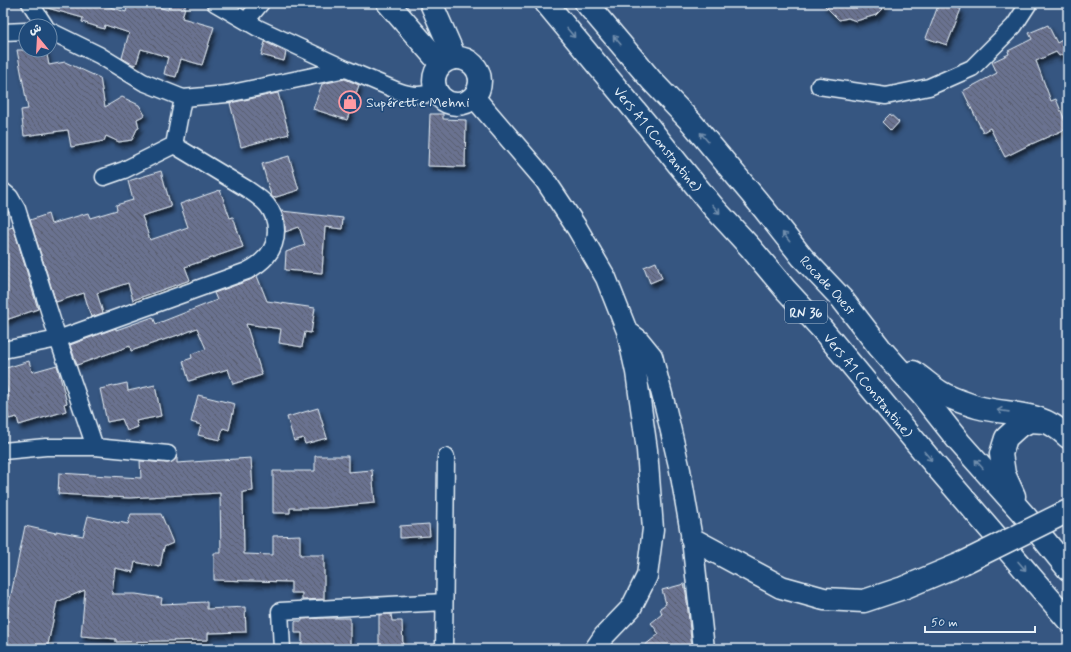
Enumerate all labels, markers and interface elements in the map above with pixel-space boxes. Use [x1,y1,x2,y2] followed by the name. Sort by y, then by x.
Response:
[18,18,58,58] north arrow
[27,21,43,38] text: ش
[566,28,575,38] one-way arrow
[613,35,622,45] one-way arrow
[609,83,705,196] street label: Vers A1 (Constantine)
[337,89,363,115] shop icon: Supérette Mehni
[366,94,469,112] place label: Supérette Mehni
[699,132,708,142] one-way arrow
[711,204,720,214] one-way arrow
[782,232,791,243] one-way arrow
[795,252,859,319] street label: Rocade Ouest
[785,301,827,323] road number: RN 36
[819,330,916,442] street label: Vers A1 (Constantine)
[997,407,1010,415] one-way arrow
[923,451,932,462] one-way arrow
[975,460,984,470] one-way arrow
[1017,560,1026,571] one-way arrow
[925,608,1035,634] scale bar
[931,615,958,631] text: 50 m

